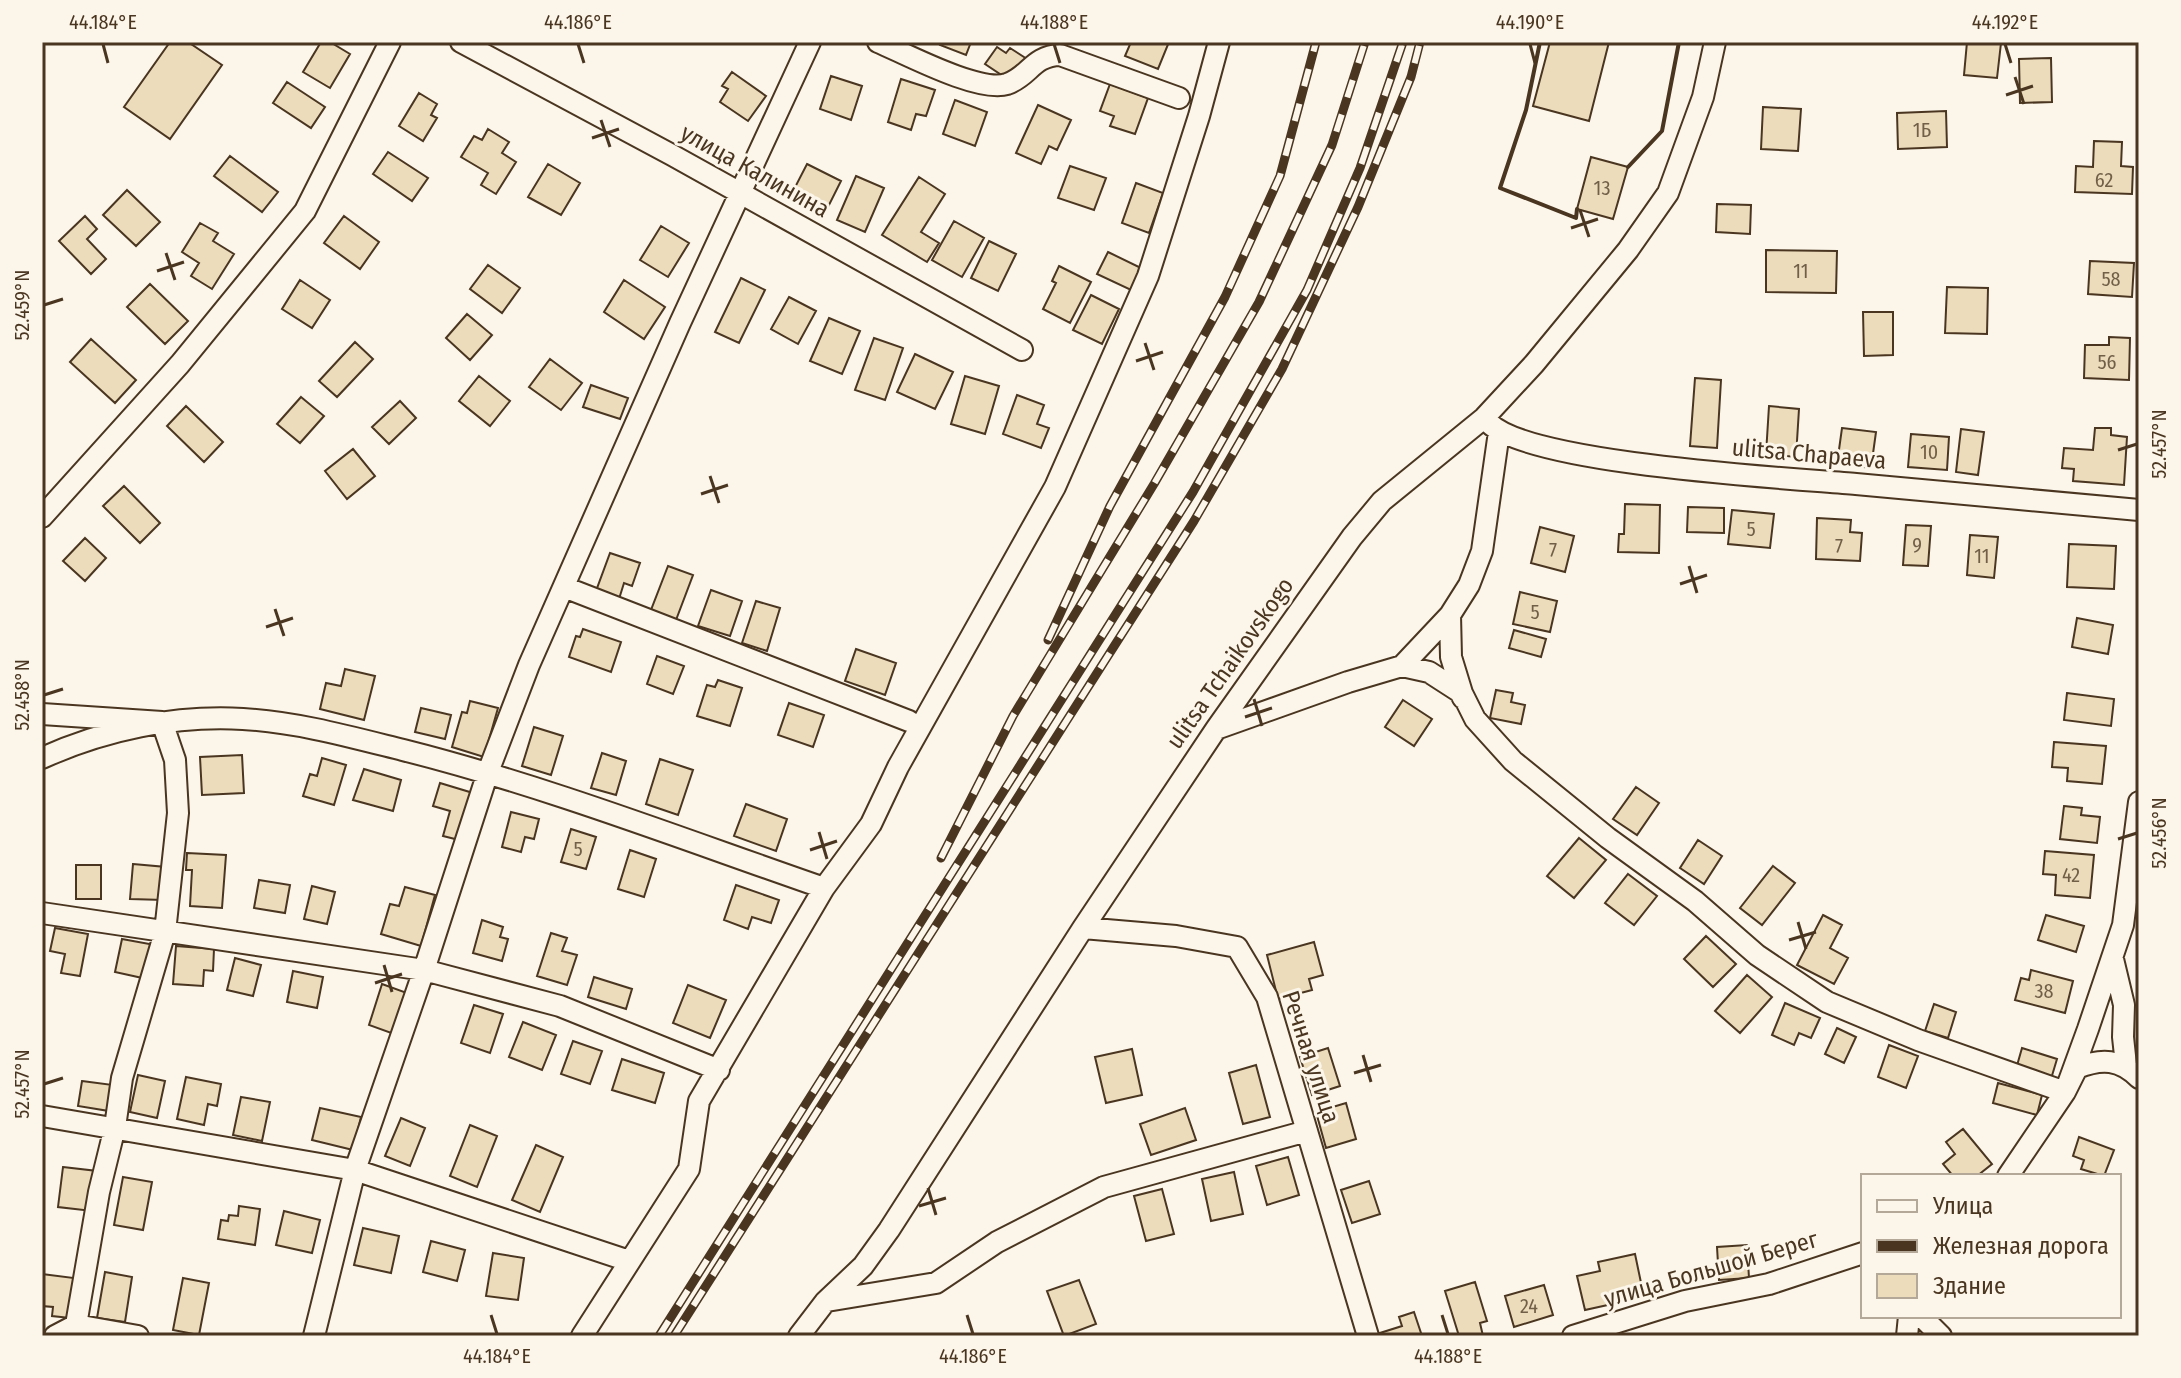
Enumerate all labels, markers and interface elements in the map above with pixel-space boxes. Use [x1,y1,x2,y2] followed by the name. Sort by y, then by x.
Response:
[69,10,137,34] text: 44.184°E
[544,10,612,34] text: 44.186°E
[1020,10,1088,34] text: 44.188°E
[1496,10,1564,34] text: 44.190°E
[1972,10,2038,34] text: 44.192°E
[1913,118,1931,142] house number: 1Б
[676,119,834,223] street label: улица Калинина
[2095,168,2113,192] house number: 62
[1594,176,1610,200] house number: 13
[1793,259,1809,283] house number: 11
[2101,267,2121,291] house number: 58
[10,270,34,340] text: 52.459°N
[2097,350,2117,374] house number: 56
[2147,409,2171,479] text: 52.457°N
[1731,433,1887,475] street label: ulitsa Chapaeva
[1920,440,1938,464] house number: 10
[1746,517,1756,541] house number: 5
[1912,533,1922,557] house number: 9
[1835,534,1843,558] house number: 7
[1549,538,1557,562] house number: 7
[1974,544,1990,568] house number: 11
[1161,572,1299,754] street label: ulitsa Tchaikovskogo
[1530,600,1540,624] house number: 5
[10,659,34,731] text: 52.458°N
[2147,797,2171,869] text: 52.456°N
[573,837,583,861] house number: 5
[2062,863,2080,887] house number: 42
[2034,979,2054,1003] house number: 38
[1276,987,1346,1127] street label: Речная улица
[10,1049,34,1119] text: 52.457°N
[1861,1174,2121,1318] legend
[1932,1192,1993,1220] text: Улица
[1601,1225,1822,1313] street label: улица Большой Берег
[1933,1232,2109,1260] text: Железная дорога
[1933,1272,2006,1300] text: Здание
[1520,1294,1538,1318] house number: 24
[463,1344,531,1368] text: 44.184°E
[939,1344,1007,1368] text: 44.186°E
[1414,1344,1482,1368] text: 44.188°E

